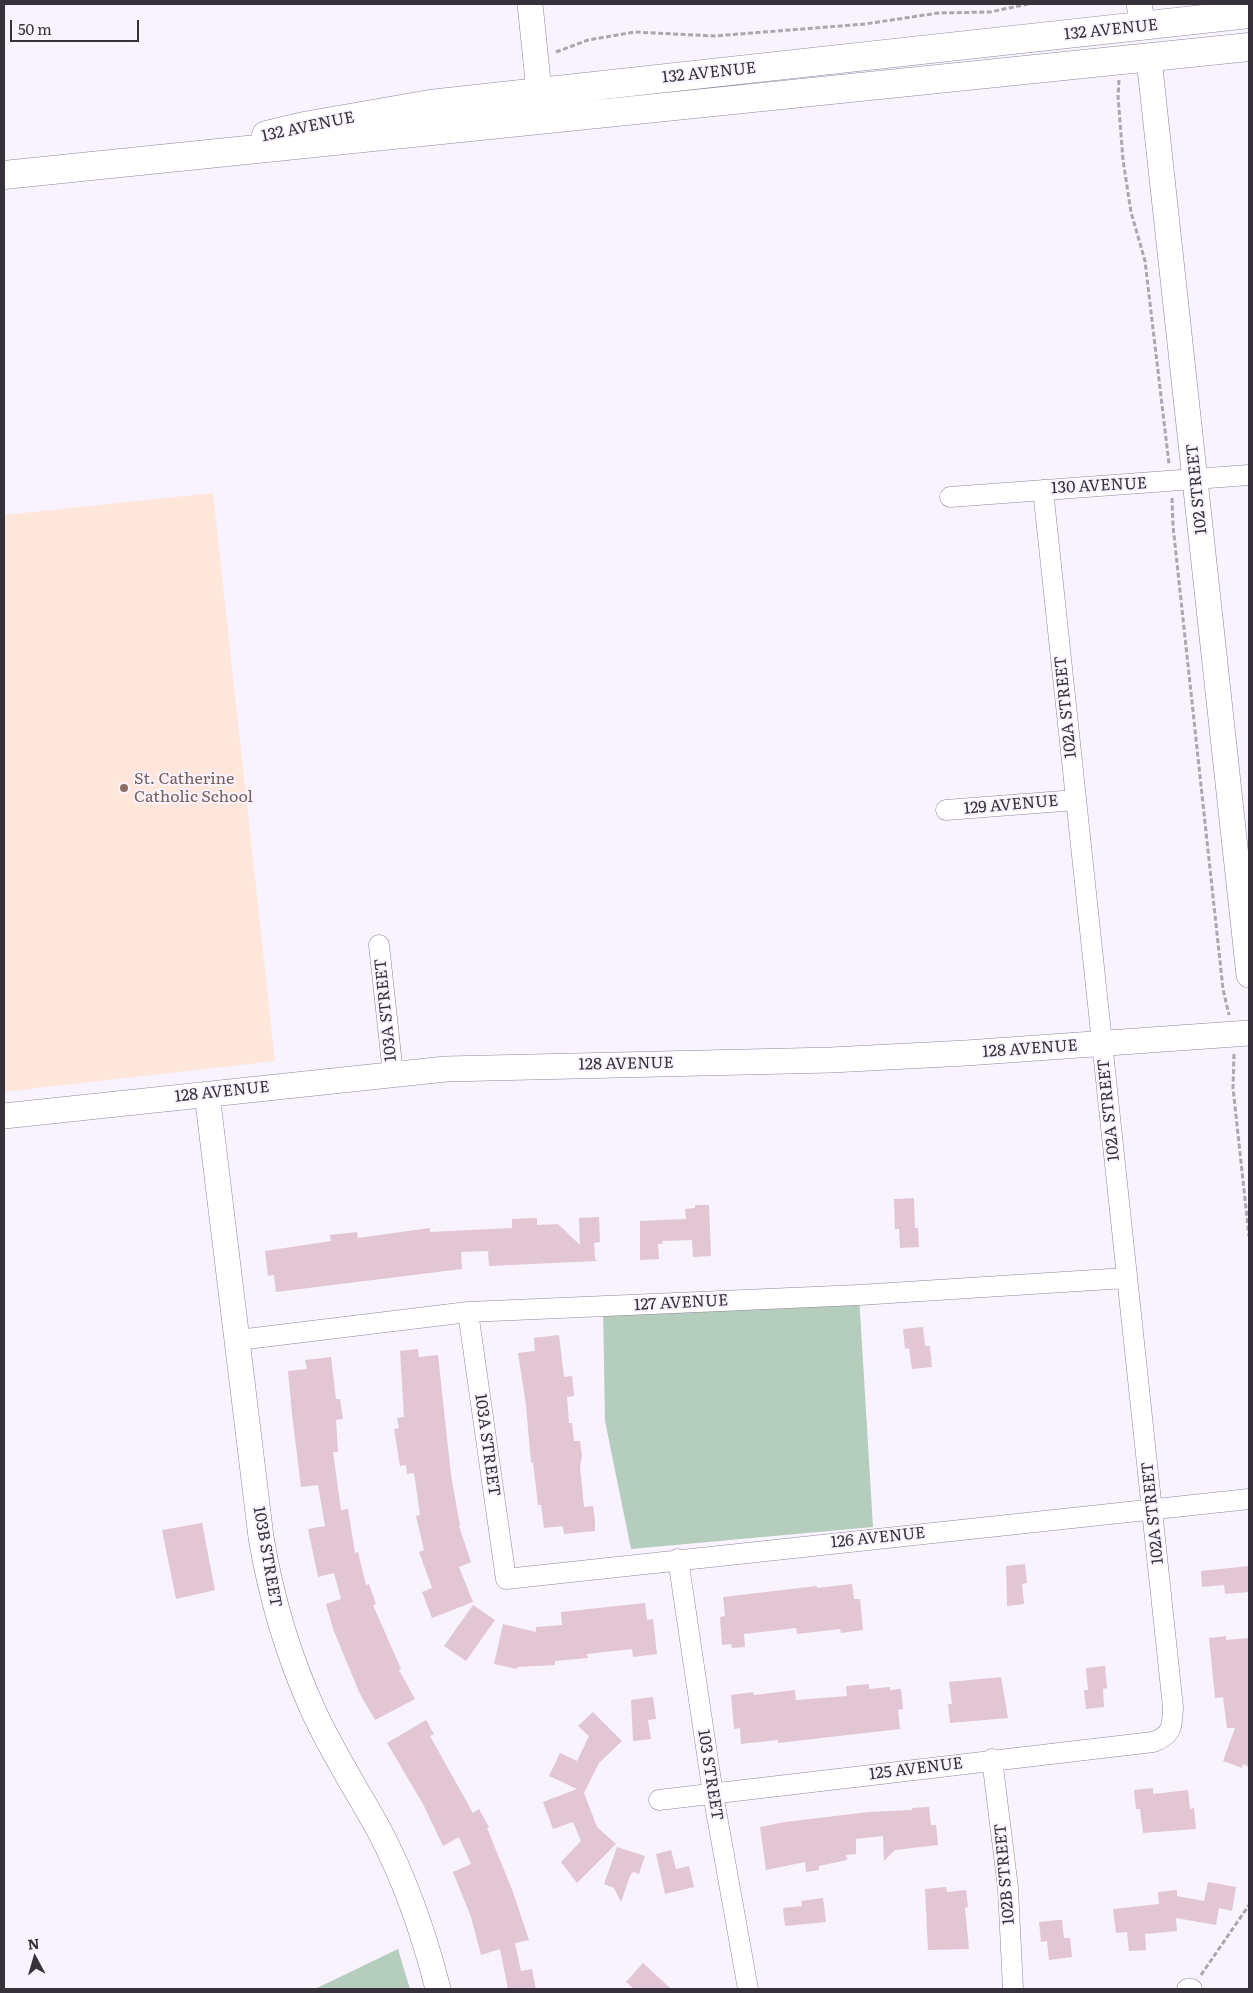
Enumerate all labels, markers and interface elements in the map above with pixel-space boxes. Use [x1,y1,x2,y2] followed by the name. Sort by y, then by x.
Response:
[12,10,141,42] scale bar
[1063,16,1159,44] street label: 132 AVENUE
[18,17,52,40] text: 50 m
[661,59,757,87] street label: 132 AVENUE
[260,108,356,146] street label: 132 AVENUE
[1183,443,1211,535] street label: 102 STREET
[1050,474,1148,498] street label: 130 AVENUE
[1051,655,1081,759] street label: 102A STREET
[134,769,253,807] place label: St. Catherine Catholic School
[118,782,130,794] marker: St. Catherine Catholic School
[963,791,1059,819] street label: 129 AVENUE
[371,958,401,1062] street label: 103A STREET
[982,1036,1078,1062] street label: 128 AVENUE
[578,1054,674,1074] street label: 128 AVENUE
[1094,1058,1124,1162] street label: 102A STREET
[174,1077,270,1107] street label: 128 AVENUE
[633,1291,729,1315] street label: 127 AVENUE
[470,1392,504,1498] street label: 103A STREET
[1138,1461,1168,1565] street label: 102A STREET
[249,1505,285,1609] street label: 103B STREET
[830,1523,926,1553] street label: 126 AVENUE
[693,1728,727,1822] street label: 103 STREET
[868,1754,964,1784] street label: 125 AVENUE
[991,1822,1019,1926] street label: 102B STREET
[10,1933,60,1983] north arrow
[27,1933,40,1954] text: N

